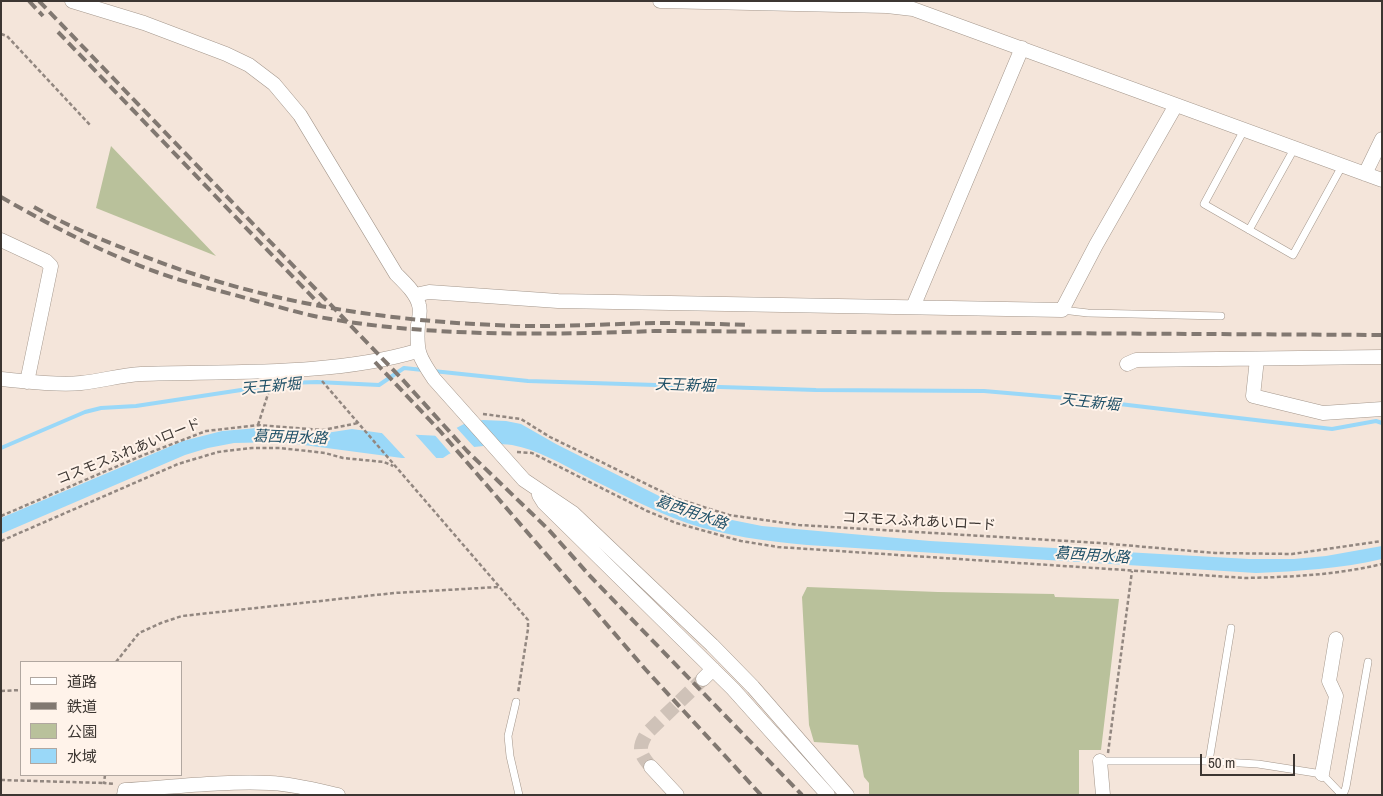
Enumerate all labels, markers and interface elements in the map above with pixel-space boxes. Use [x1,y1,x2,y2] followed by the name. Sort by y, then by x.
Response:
[240,375,302,399] water label: 天王新堀
[655,376,715,396] water label: 天王新堀
[1059,391,1121,415] water label: 天王新堀
[54,415,204,489] street label: コスモスふれあいロード
[252,428,328,448] water label: 葛西用水路
[653,492,729,534] water label: 葛西用水路
[842,510,996,534] street label: コスモスふれあいロード
[1054,544,1130,568] water label: 葛西用水路
[20,661,182,776] legend
[67,671,97,692] text: 道路
[67,696,97,717] text: 鉄道
[67,721,97,742] text: 公園
[1203,744,1298,776] scale bar
[67,746,97,767] text: 水域
[1208,752,1235,773] text: 50 m

